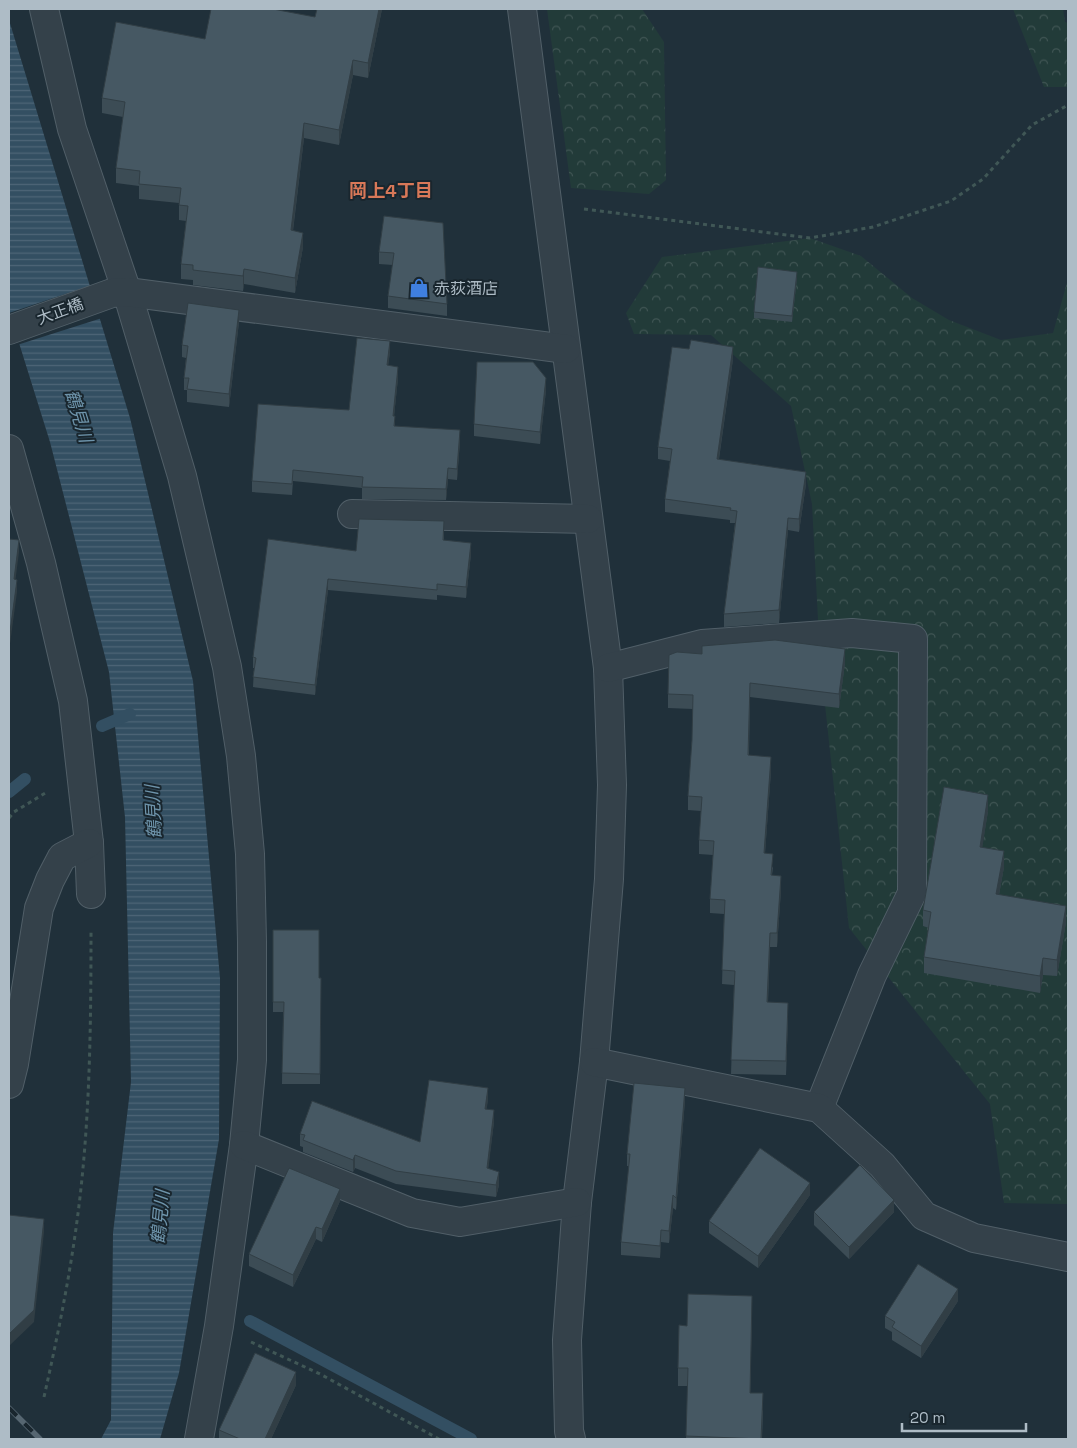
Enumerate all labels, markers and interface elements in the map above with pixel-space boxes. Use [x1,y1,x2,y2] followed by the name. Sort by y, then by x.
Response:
[349,179,433,202] district label: 岡上4丁目
[408,277,430,299] shop icon: 赤荻酒店
[434,278,498,299] place label: 赤荻酒店
[34,293,86,329] street label: 大正橋
[60,387,98,447] water label: 鶴見川
[140,782,166,840] water label: 鶴見川
[146,1187,174,1245] water label: 鶴見川
[902,1400,1026,1432] scale bar
[910,1408,945,1427] text: 20 m

